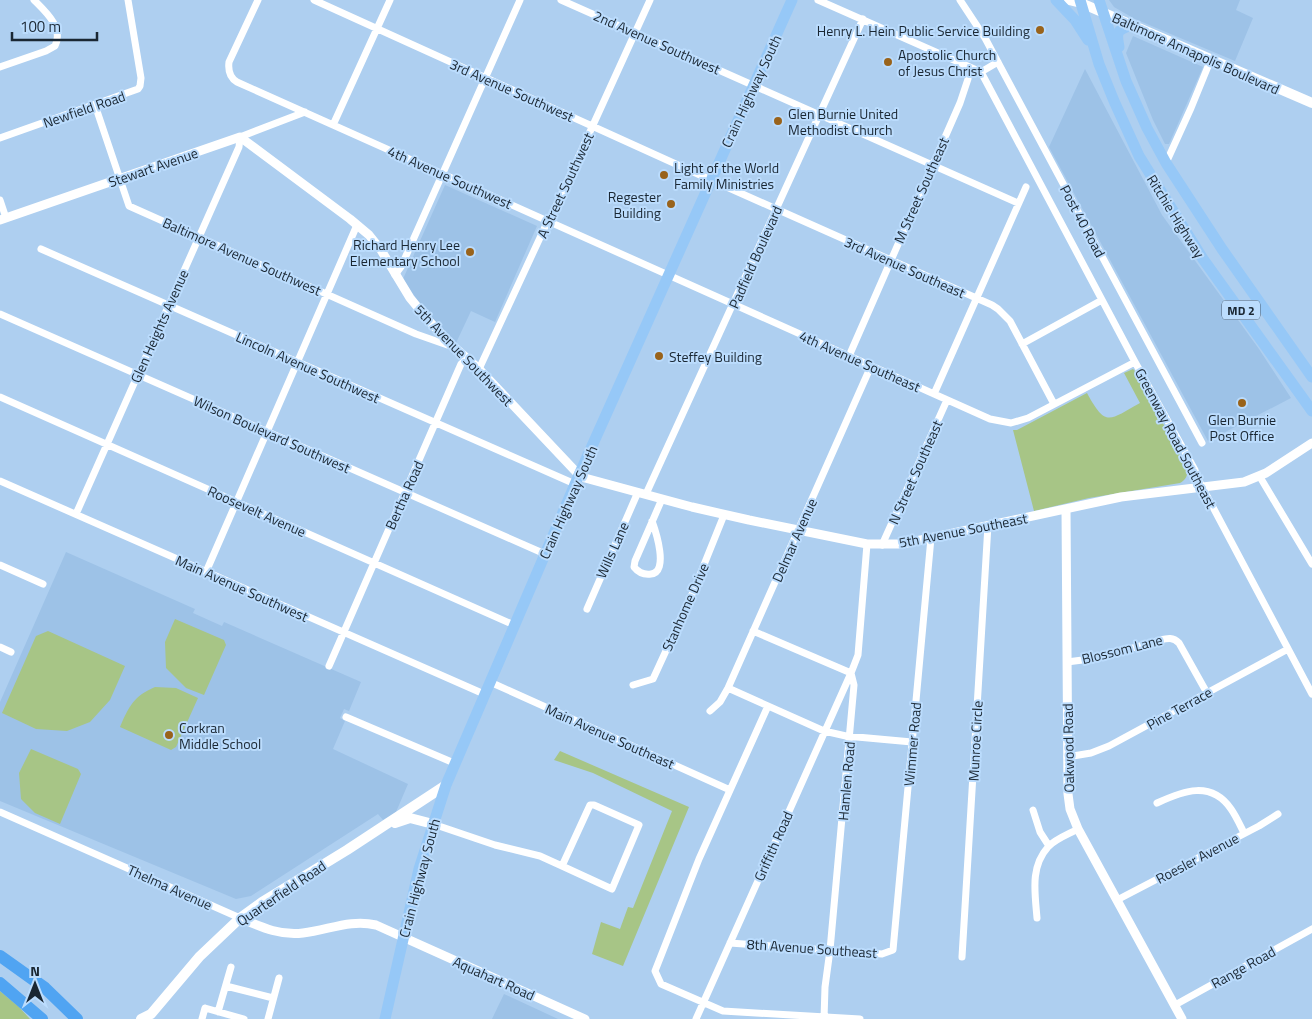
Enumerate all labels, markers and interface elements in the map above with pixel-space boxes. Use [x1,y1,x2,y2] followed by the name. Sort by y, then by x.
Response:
[590,5,724,79] street label: 2nd Avenue Southwest
[1109,7,1283,99] street label: Baltimore Annapolis Boulevard
[12,10,98,42] scale bar
[20,15,61,38] text: 100 m
[817,20,1030,41] place label: Henry L. Hein Public Service Building
[1034,24,1046,36] marker: Henry L. Hein Public Service Building
[716,31,786,151] street label: Crain Highway South
[898,44,996,81] place label: Apostolic Church of Jesus Christ
[447,53,577,127] street label: 3rd Avenue Southwest
[882,56,894,68] marker: Apostolic Church of Jesus Christ
[40,85,128,133] street label: Newfield Road
[788,103,898,140] place label: Glen Burnie United Methodist Church
[772,115,784,127] marker: Glen Burnie United Methodist Church
[531,129,599,241] street label: A Street Southwest
[888,133,954,247] street label: M Street Southeast
[384,140,516,214] street label: 4th Avenue Southwest
[105,142,201,192] street label: Stewart Avenue
[674,157,779,194] place label: Light of the World Family Ministries
[658,169,670,181] marker: Light of the World Family Ministries
[1142,170,1210,262] street label: Ritchie Highway
[1055,181,1111,261] street label: Post 40 Road
[608,186,661,223] place label: Regester Building
[665,198,677,210] marker: Regester Building
[723,202,787,312] street label: Padfield Boulevard
[159,212,325,301] street label: Baltimore Avenue Southwest
[841,231,969,303] street label: 3rd Avenue Southeast
[350,234,460,271] place label: Richard Henry Lee Elementary School
[464,246,476,258] marker: Richard Henry Lee Elementary School
[125,266,193,386] street label: Glen Heights Avenue
[410,299,518,411] street label: 5th Avenue Southwest
[1222,300,1260,320] road number: MD 2
[796,325,924,397] street label: 4th Avenue Southeast
[233,326,383,408] street label: Lincoln Avenue Southwest
[669,346,762,367] place label: Steffey Building
[653,350,665,362] marker: Steffey Building
[1130,364,1222,512] street label: Greenway Road Southeast
[190,390,354,478] street label: Wilson Boulevard Southwest
[1236,397,1248,409] marker: Glen Burnie Post Office
[1208,409,1276,446] place label: Glen Burnie Post Office
[883,416,947,527] street label: N Street Southeast
[533,442,603,562] street label: Crain Highway South
[379,457,429,533] street label: Bertha Road
[205,480,309,542] street label: Roosevelt Avenue
[766,495,822,585] street label: Delmar Avenue
[897,507,1029,553] street label: 5th Avenue Southeast
[590,518,634,582] street label: Wills Lane
[172,549,312,627] street label: Main Avenue Southwest
[656,560,714,654] street label: Stanhome Drive
[1079,629,1165,669] street label: Blossom Lane
[1142,681,1216,735] street label: Pine Terrace
[542,698,678,774] street label: Main Avenue Southeast
[962,700,988,782] street label: Munroe Circle
[898,701,926,787] street label: Wimmer Road
[1057,703,1079,793] street label: Oakwood Road
[179,717,261,754] place label: Corkran Middle School
[163,729,175,741] marker: Corkran Middle School
[832,741,860,821] street label: Hamlen Road
[748,808,798,884] street label: Griffith Road
[393,816,445,940] street label: Crain Highway South
[1152,827,1242,889] street label: Roesler Avenue
[232,855,330,931] street label: Quarterfield Road
[124,859,216,915] street label: Thelma Avenue
[746,933,878,963] street label: 8th Avenue Southeast
[1207,941,1279,993] street label: Range Road
[450,951,538,1005] street label: Aquahart Road
[10,959,60,1009] north arrow
[30,960,40,981] text: N

